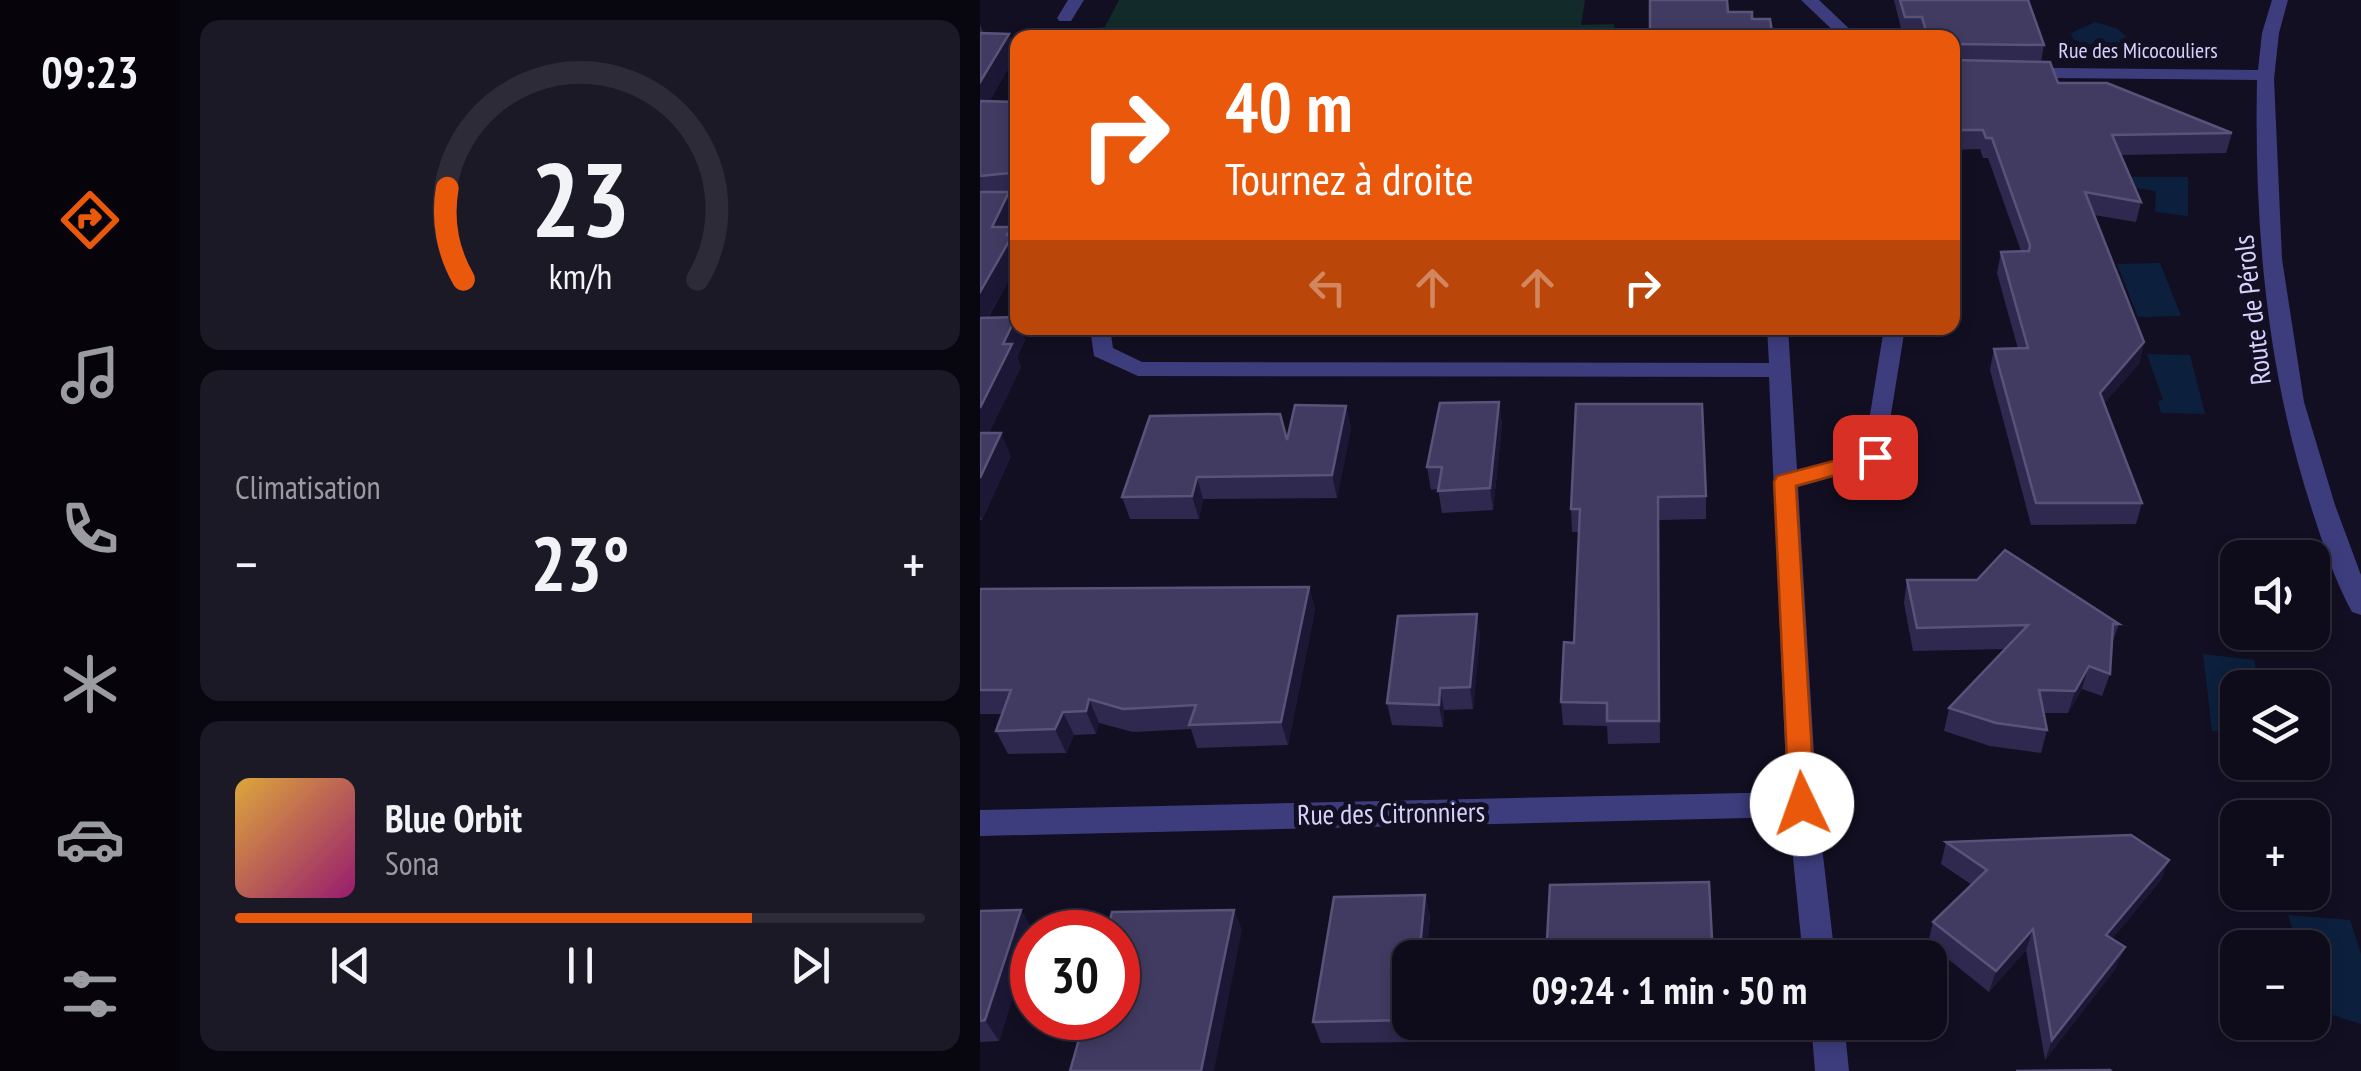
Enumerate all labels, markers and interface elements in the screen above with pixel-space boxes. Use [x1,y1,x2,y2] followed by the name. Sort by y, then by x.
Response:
[2058,36,2218,64] street label: Rue des Micocouliers
[41,42,139,100] text: 09:23
[1225,61,1353,151] text: 40 m
[1060,70,1190,200] icon: right
[530,131,630,266] text: 23
[1225,149,1474,207] text: Tournez à droite
[55,185,125,255] icon: directions
[2224,233,2279,387] street label: Route de Pérols
[548,253,612,299] text: km/h
[1300,260,1355,315] icon: left
[1405,260,1460,315] icon: ahead
[1510,260,1565,315] icon: ahead
[1615,260,1670,315] icon: right
[55,340,125,410] icon: music
[1833,415,1918,500] pin
[1848,430,1903,485] icon: arrive
[235,466,381,508] text: Climatisation
[55,494,125,564] icon: phone
[530,515,630,612] text: 23°
[235,528,258,599] text: −
[902,528,925,599] text: +
[2220,540,2330,1040] map controls
[2220,540,2330,650] button: sound
[55,649,125,719] icon: climate
[2220,670,2330,780] button: layers
[1750,752,1854,856] position arrow
[1297,792,1485,833] street label: Rue des Citronniers
[385,793,522,842] text: Blue Orbit
[2220,800,2330,910] button: +
[55,804,125,874] icon: car
[385,842,439,884] text: Sona
[1010,910,1140,1040] speed limit sign: 30
[2220,930,2330,1040] button: −
[323,938,378,993] icon: previous
[553,938,608,993] icon: pause
[783,938,838,993] icon: next
[55,959,125,1029] icon: filters
[1532,965,1807,1014] text: 09:24 · 1 min · 50 m

